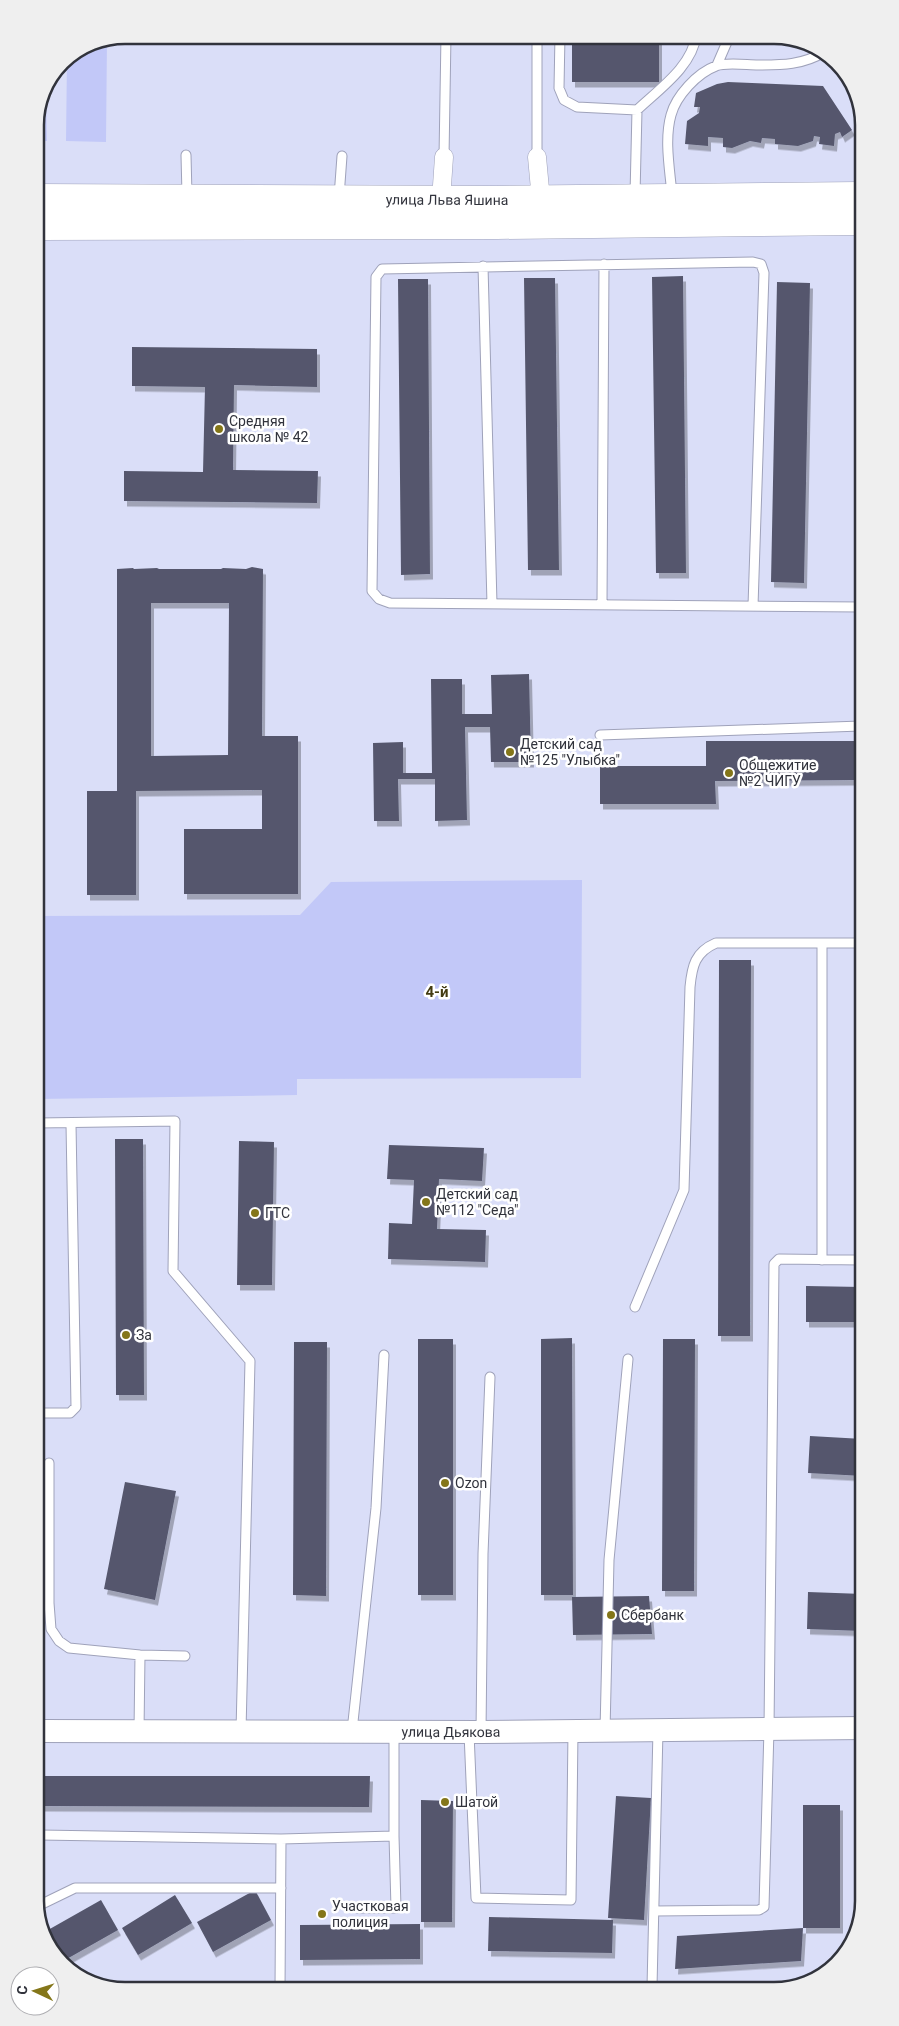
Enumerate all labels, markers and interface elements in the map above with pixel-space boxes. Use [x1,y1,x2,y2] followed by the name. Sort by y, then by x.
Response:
[386,192,508,208] street label: улица Льва Яшина
[229,413,309,445] place label: Средняя школа № 42
[213,423,225,435] marker: Средняя школа № 42
[520,736,620,768] place label: Детский сад №125 "Улыбка"
[504,746,516,758] marker: Детский сад №125 "Улыбка"
[739,757,816,789] place label: Общежитие №2 ЧИГУ
[723,767,735,779] marker: Общежитие №2 ЧИГУ
[425,983,449,1001] district label: 4-й
[436,1186,519,1218] place label: Детский сад №112 "Седа"
[420,1196,432,1208] marker: Детский сад №112 "Седа"
[265,1205,290,1221] place label: ГТС
[249,1207,261,1219] marker: ГТС
[136,1327,152,1343] place label: За
[120,1329,132,1341] marker: За
[455,1475,487,1491] place label: Ozon
[439,1477,451,1489] marker: Ozon
[621,1607,685,1623] place label: Сбербанк
[605,1609,617,1621] marker: Сбербанк
[402,1724,501,1740] street label: улица Дьякова
[455,1794,498,1810] place label: Шатой
[439,1796,451,1808] marker: Шатой
[332,1898,409,1930] place label: Участковая полиция
[316,1908,328,1920] marker: Участковая полиция
[10,1966,60,2016] north arrow
[14,1985,30,1995] text: С

